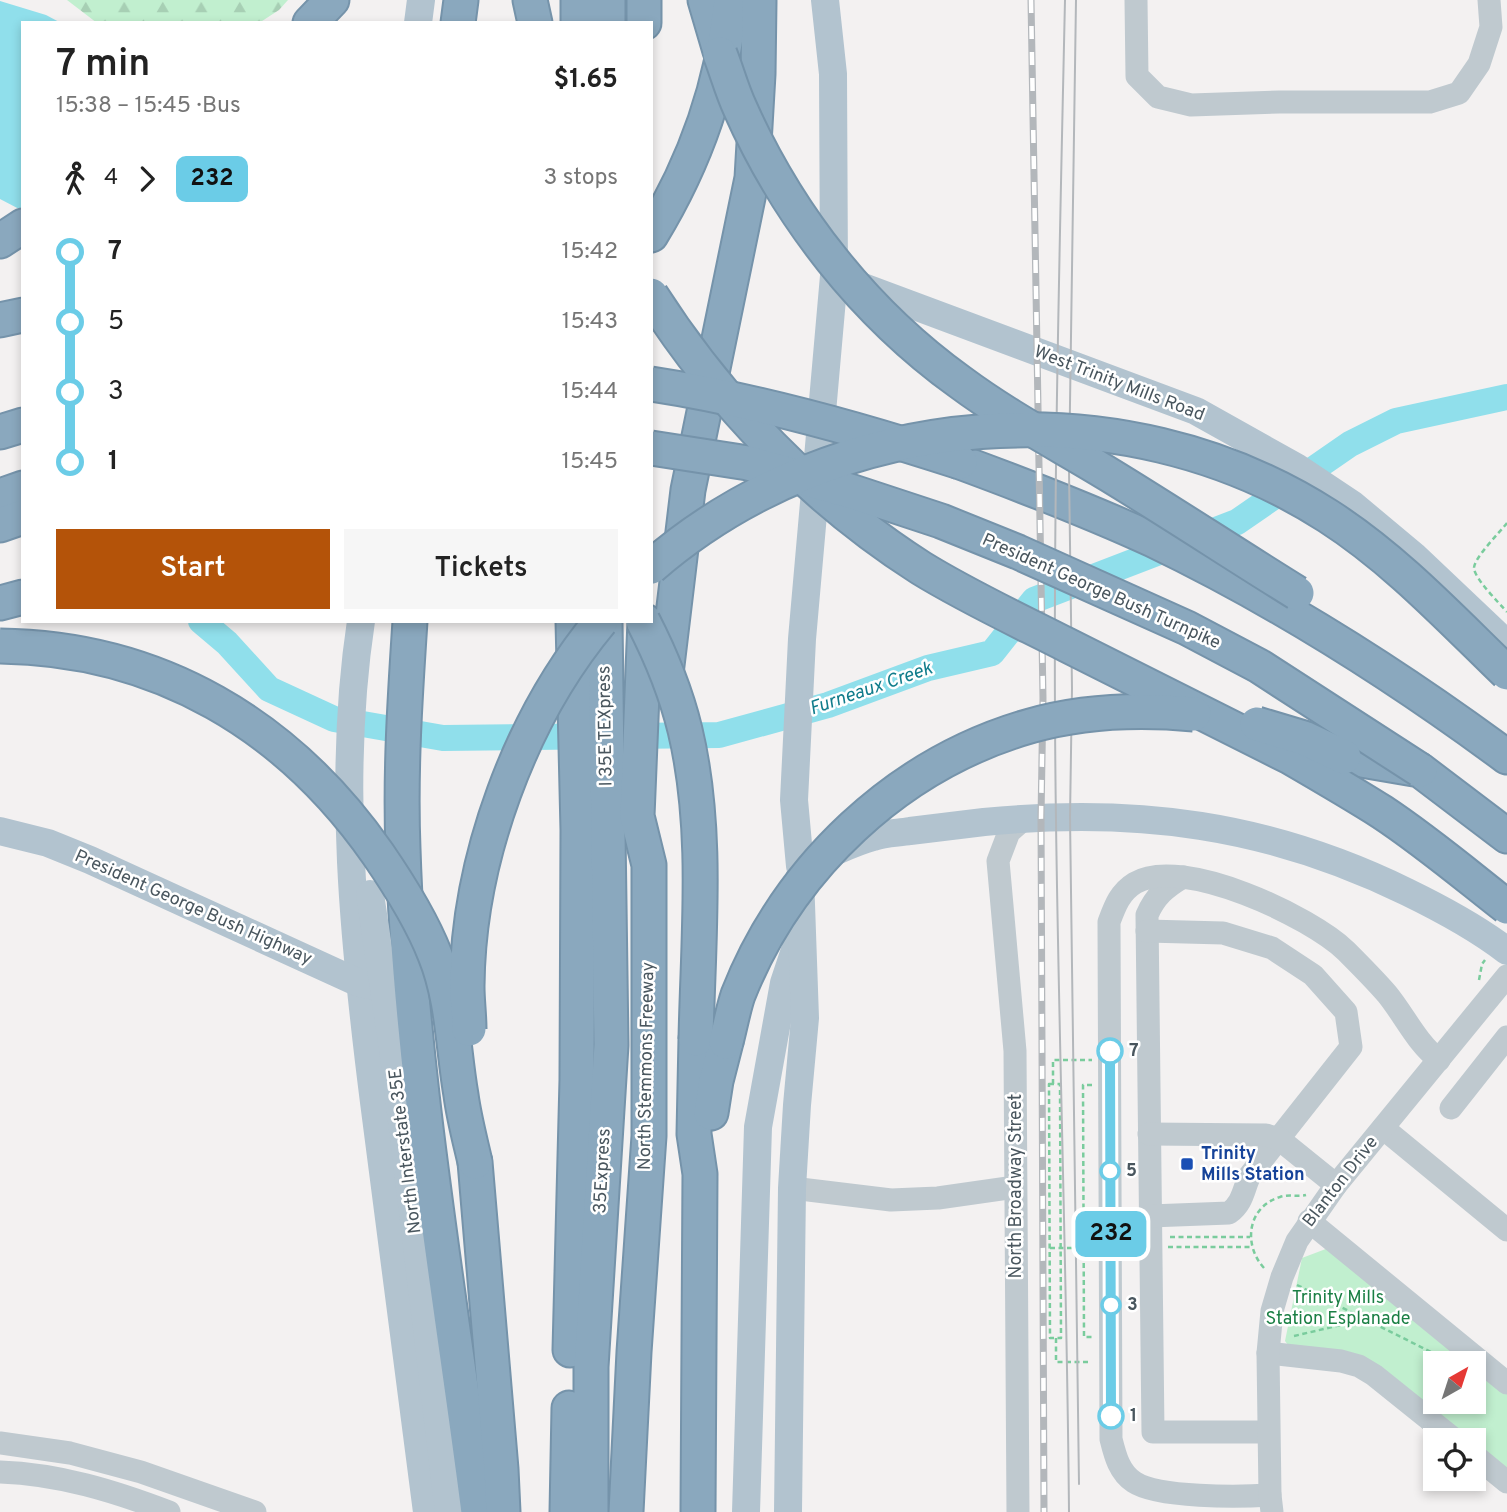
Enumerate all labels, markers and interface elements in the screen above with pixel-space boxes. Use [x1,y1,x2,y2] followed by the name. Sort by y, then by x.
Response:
[56,41,150,90] text: 7 min
[554,64,618,97] text: $1.65
[56,92,241,121] text: 15:38 – 15:45 · Bus
[56,160,94,198] icon: walk
[128,160,166,198] icon: forward
[104,164,118,193] text: 4
[190,164,234,194] text: 232
[543,164,618,193] text: 3 stops
[108,236,122,269] text: 7
[562,238,618,267] text: 15:42
[108,306,124,339] text: 5
[562,308,618,337] text: 15:43
[1030,341,1208,427] street label: West Trinity Mills Road
[108,376,124,409] text: 3
[561,378,618,407] text: 15:44
[108,446,118,479] text: 1
[561,448,618,477] text: 15:45
[56,529,330,609] button: Start
[344,529,618,609] button: Tickets
[978,529,1224,655] street label: President George Bush Turnpike
[806,657,936,721] water label: Furneaux Creek
[593,665,619,787] street label: I 35E TEXpress
[71,845,315,971] street label: President George Bush Highway
[634,962,660,1170] street label: North Stemmons Freeway
[1097,1038,1123,1064] marker: 7
[1129,1040,1139,1063] place label: 7
[384,1067,428,1235] street label: North Interstate 35E
[1005,1094,1028,1278] street label: North Broadway Street
[589,1128,617,1214] street label: 35Express
[1298,1132,1384,1232] street label: Blanton Drive
[1201,1143,1305,1187] place label: Trinity Mills Station
[1179,1156,1195,1172] marker: Trinity Mills Station
[1126,1160,1137,1183] place label: 5
[1100,1161,1120,1181] marker: 5
[1071,1211,1151,1257] line badge: 232
[1089,1219,1133,1249] text: 232
[1265,1287,1411,1331] park label: Trinity Mills Station Esplanade
[1127,1294,1138,1317] place label: 3
[1101,1295,1121,1315] marker: 3
[1423,1351,1486,1414] north arrow
[1423,1351,1486,1491] map controls
[1098,1403,1124,1429] marker: 1
[1130,1405,1137,1428] place label: 1
[1423,1428,1486,1491] button: locate

